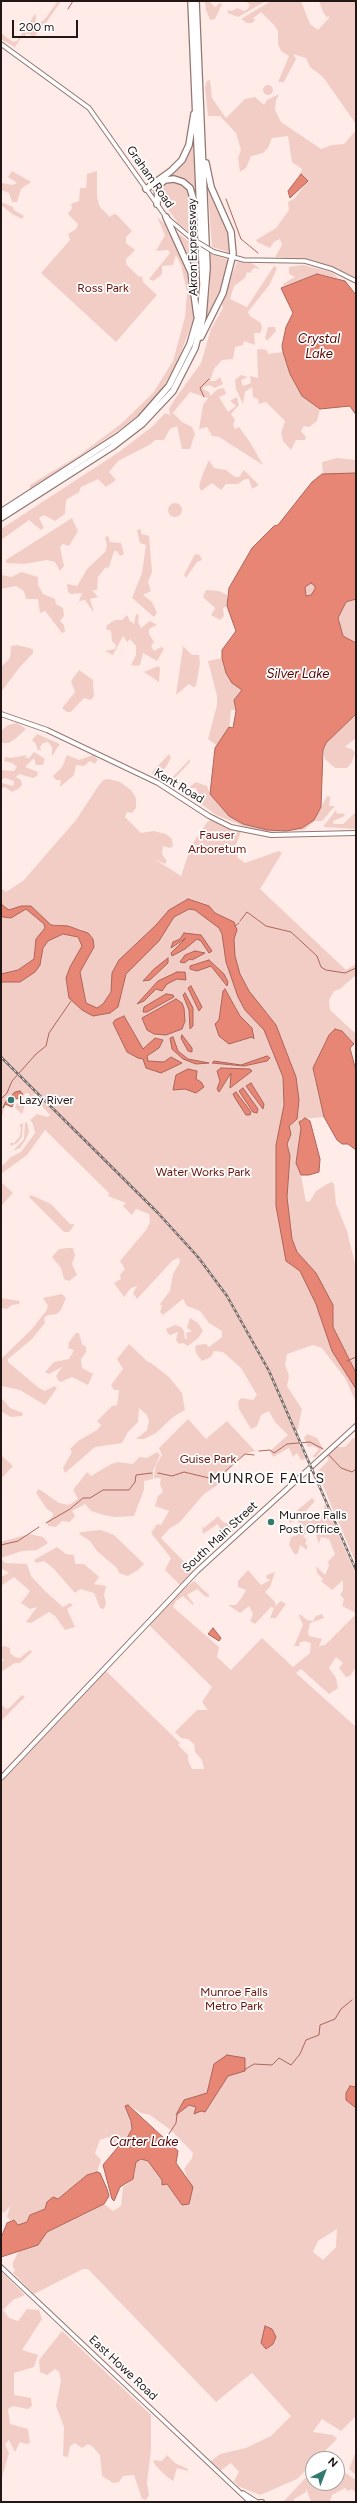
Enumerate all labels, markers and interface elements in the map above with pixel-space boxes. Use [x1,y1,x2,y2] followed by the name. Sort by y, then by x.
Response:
[14,12,80,38] scale bar
[19,20,54,34] text: 200 m
[123,143,177,211] street label: Graham Road
[185,198,201,296] street label: Akron Expressway
[77,281,129,295] park label: Ross Park
[298,331,340,362] water label: Crystal Lake
[267,666,329,682] water label: Silver Lake
[151,766,207,806] street label: Kent Road
[188,828,246,856] park label: Fauser Arboretum
[19,1093,74,1107] place label: Lazy River
[6,1095,16,1105] marker: Lazy River
[156,1165,250,1179] park label: Water Works Park
[180,1452,236,1466] park label: Guise Park
[209,1471,325,1487] district label: MUNROE FALLS
[179,1498,261,1576] street label: South Main Street
[279,1508,347,1536] place label: Munroe Falls Post Office
[266,1517,276,1527] marker: Munroe Falls Post Office
[200,1985,268,2013] park label: Munroe Falls Metro Park
[110,2134,178,2150] water label: Carter Lake
[86,2333,160,2403] street label: East Howe Road
[305,2451,345,2491] north arrow
[325,2455,340,2470] text: N

